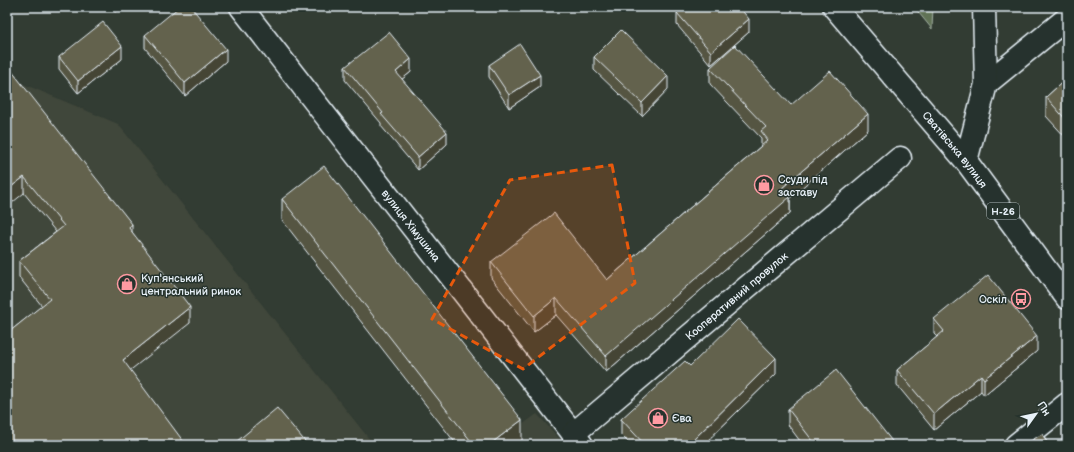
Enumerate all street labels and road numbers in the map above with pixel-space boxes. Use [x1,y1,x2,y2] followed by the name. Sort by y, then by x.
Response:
[919,109,990,191] street label: Сватівська вулиця
[379,187,443,265] street label: вулиця Хімушина
[987,203,1019,219] road number: Н-26
[683,250,791,343] street label: Кооперативний провулок

